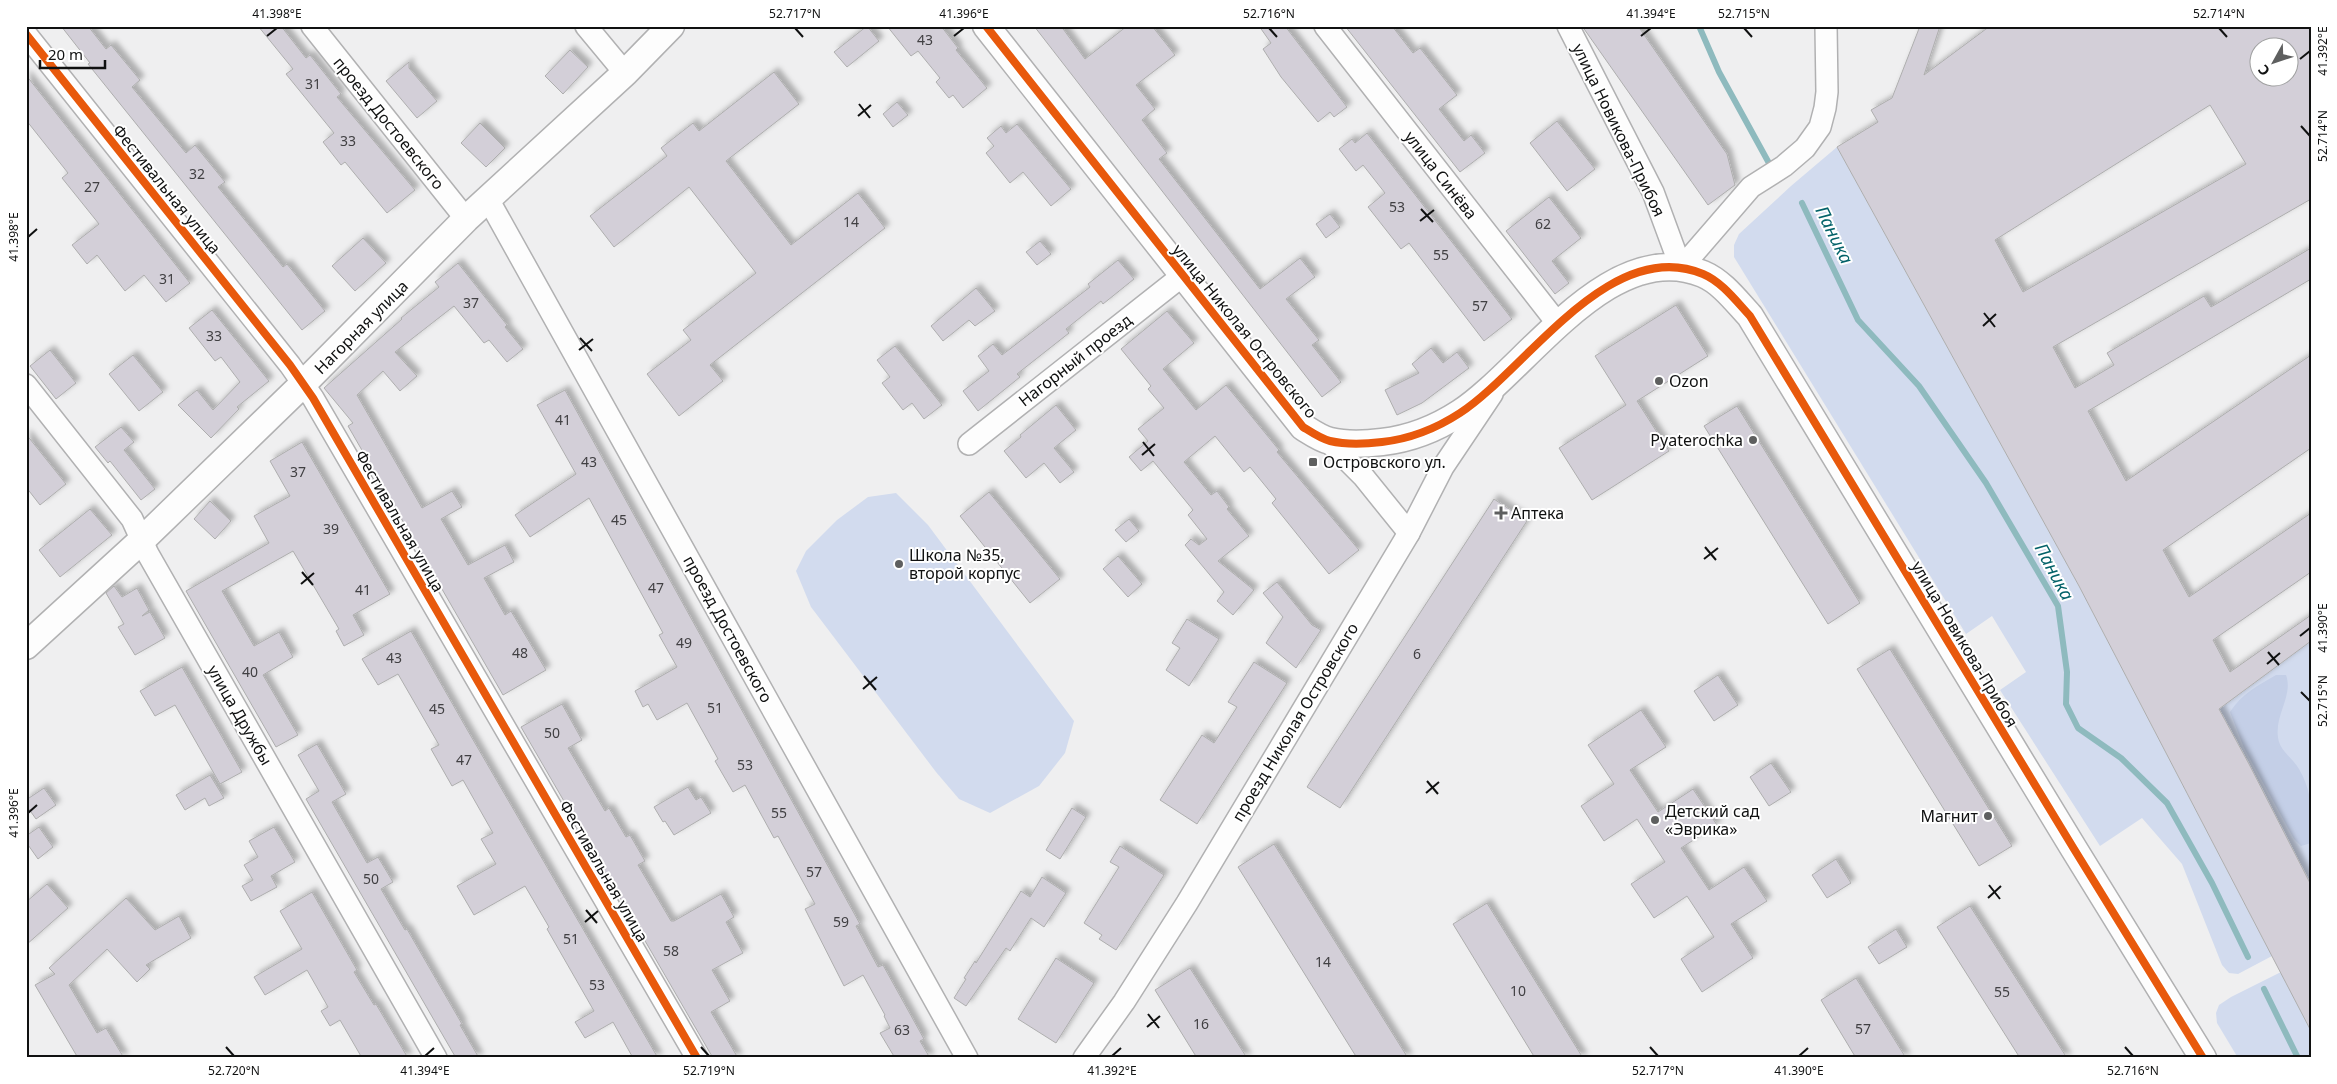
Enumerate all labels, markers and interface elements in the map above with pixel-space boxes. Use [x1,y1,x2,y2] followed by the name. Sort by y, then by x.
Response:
[252,5,302,22] text: 41.398°E
[769,5,821,22] text: 52.717°N
[939,5,989,22] text: 41.396°E
[1243,5,1295,22] text: 52.716°N
[1626,5,1676,22] text: 41.394°E
[1718,5,1770,22] text: 52.715°N
[2193,5,2245,22] text: 52.714°N
[2314,26,2331,76] text: 41.392°E
[917,30,933,49] house number: 43
[40,38,105,70] scale bar
[2250,38,2300,88] north arrow
[1567,40,1671,220] street label: улица Новикова-Прибоя
[48,44,83,64] text: 20 m
[329,52,449,194] street label: проезд Достоевского
[2253,61,2274,80] text: С
[305,74,321,93] house number: 31
[2314,110,2331,162] text: 52.714°N
[108,120,226,258] street label: Фестивальная улица
[1400,126,1482,224] street label: улица Синёва
[340,131,356,150] house number: 33
[189,164,205,183] house number: 32
[84,177,100,196] house number: 27
[1389,197,1405,216] house number: 53
[1811,202,1859,268] water label: Паника
[5,212,22,262] text: 41.398°E
[843,212,859,231] house number: 14
[1535,214,1551,233] house number: 62
[1168,239,1322,423] street label: улица Николая Островского
[1433,245,1449,264] house number: 55
[159,269,175,288] house number: 31
[309,275,413,379] street label: Нагорная улица
[463,293,479,312] house number: 37
[1472,296,1488,315] house number: 57
[1014,309,1136,411] street label: Нагорный проезд
[206,326,222,345] house number: 33
[1669,370,1709,392] place label: Ozon
[1653,375,1665,387] marker: Ozon
[555,410,571,429] house number: 41
[1650,429,1743,451] place label: Pyaterochka
[1747,434,1759,446] marker: Pyaterochka
[350,446,450,596] street label: Фестивальная улица
[1323,451,1446,473] place label: Островского ул.
[581,452,597,471] house number: 43
[1307,456,1319,468] marker: Островского ул.
[290,462,306,481] house number: 37
[1511,502,1564,524] place label: Аптека
[1495,507,1507,519] marker: Аптека
[611,510,627,529] house number: 45
[323,519,339,538] house number: 39
[2030,539,2080,604] water label: Паника
[909,544,1021,584] place label: Школа №35, второй корпус
[678,551,778,707] street label: проезд Достоевского
[1907,557,2023,731] street label: улица Новикова-Прибоя
[893,558,905,570] marker: Школа №35, второй корпус
[648,578,664,597] house number: 47
[355,580,371,599] house number: 41
[2314,603,2331,653] text: 41.390°E
[1227,618,1363,826] street label: проезд Николая Островского
[676,633,692,652] house number: 49
[512,643,528,662] house number: 48
[1413,644,1421,663] house number: 6
[386,648,402,667] house number: 43
[202,661,278,769] street label: улица Дружбы
[242,662,258,681] house number: 40
[2314,675,2331,727] text: 52.715°N
[707,698,723,717] house number: 51
[429,699,445,718] house number: 45
[544,723,560,742] house number: 50
[456,750,472,769] house number: 47
[737,755,753,774] house number: 53
[5,788,22,838] text: 41.396°E
[554,796,654,946] street label: Фестивальная улица
[1665,800,1760,840] place label: Детский сад «Эврика»
[771,803,787,822] house number: 55
[1920,805,1979,827] place label: Магнит
[1982,810,1994,822] marker: Магнит
[1649,814,1661,826] marker: Детский сад «Эврика»
[806,862,822,881] house number: 57
[363,869,379,888] house number: 50
[833,912,849,931] house number: 59
[563,929,579,948] house number: 51
[663,941,679,960] house number: 58
[1315,952,1331,971] house number: 14
[589,975,605,994] house number: 53
[1510,981,1526,1000] house number: 10
[1994,982,2010,1001] house number: 55
[1193,1014,1209,1033] house number: 16
[1855,1019,1871,1038] house number: 57
[894,1020,910,1039] house number: 63
[208,1062,260,1079] text: 52.720°N
[400,1062,450,1079] text: 41.394°E
[683,1062,735,1079] text: 52.719°N
[1087,1062,1137,1079] text: 41.392°E
[1632,1062,1684,1079] text: 52.717°N
[1774,1062,1824,1079] text: 41.390°E
[2107,1062,2159,1079] text: 52.716°N

